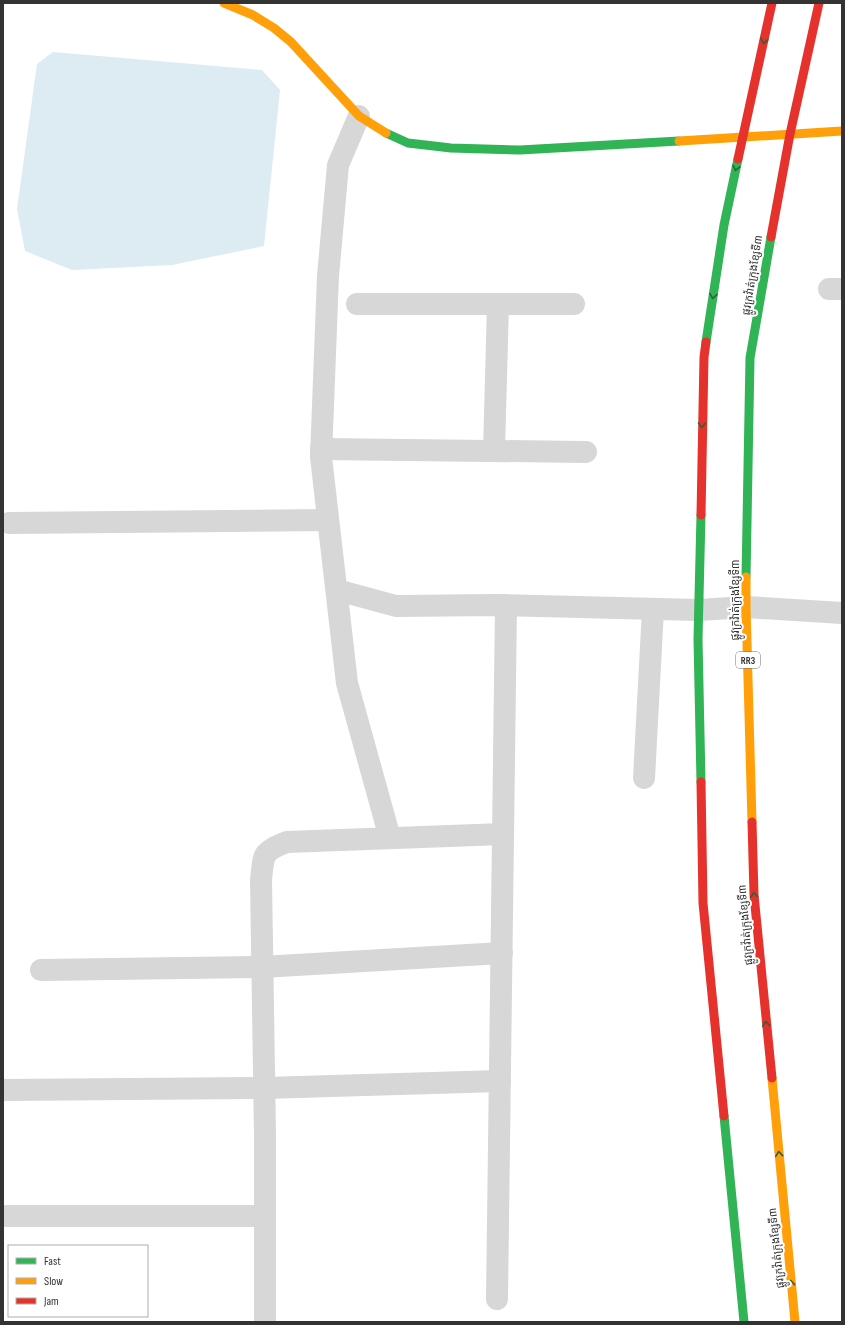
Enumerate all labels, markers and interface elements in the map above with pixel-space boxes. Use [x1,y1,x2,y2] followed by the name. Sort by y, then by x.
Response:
[760,38,768,44] one-way arrow
[732,165,740,171] one-way arrow
[739,234,768,317] street label: ផ្លូវក្រវ៉ាត់ក្រុងខ្សែទី៣
[709,293,718,299] one-way arrow
[698,422,707,428] one-way arrow
[728,559,745,641] street label: ផ្លូវក្រវ៉ាត់ក្រុងខ្សែទី៣
[736,652,760,668] road number: RR3
[735,884,759,966] street label: ផ្លូវក្រវ៉ាត់ក្រុងខ្សែទី៣
[750,892,758,898] one-way arrow
[762,1021,771,1027] one-way arrow
[775,1151,784,1157] one-way arrow
[765,1207,790,1289] street label: ផ្លូវក្រវ៉ាត់ក្រុងខ្សែទី៣
[8,1245,148,1317] legend
[44,1254,61,1269] text: Fast
[44,1274,63,1289] text: Slow
[787,1280,796,1286] one-way arrow
[43,1294,59,1309] text: Jam

